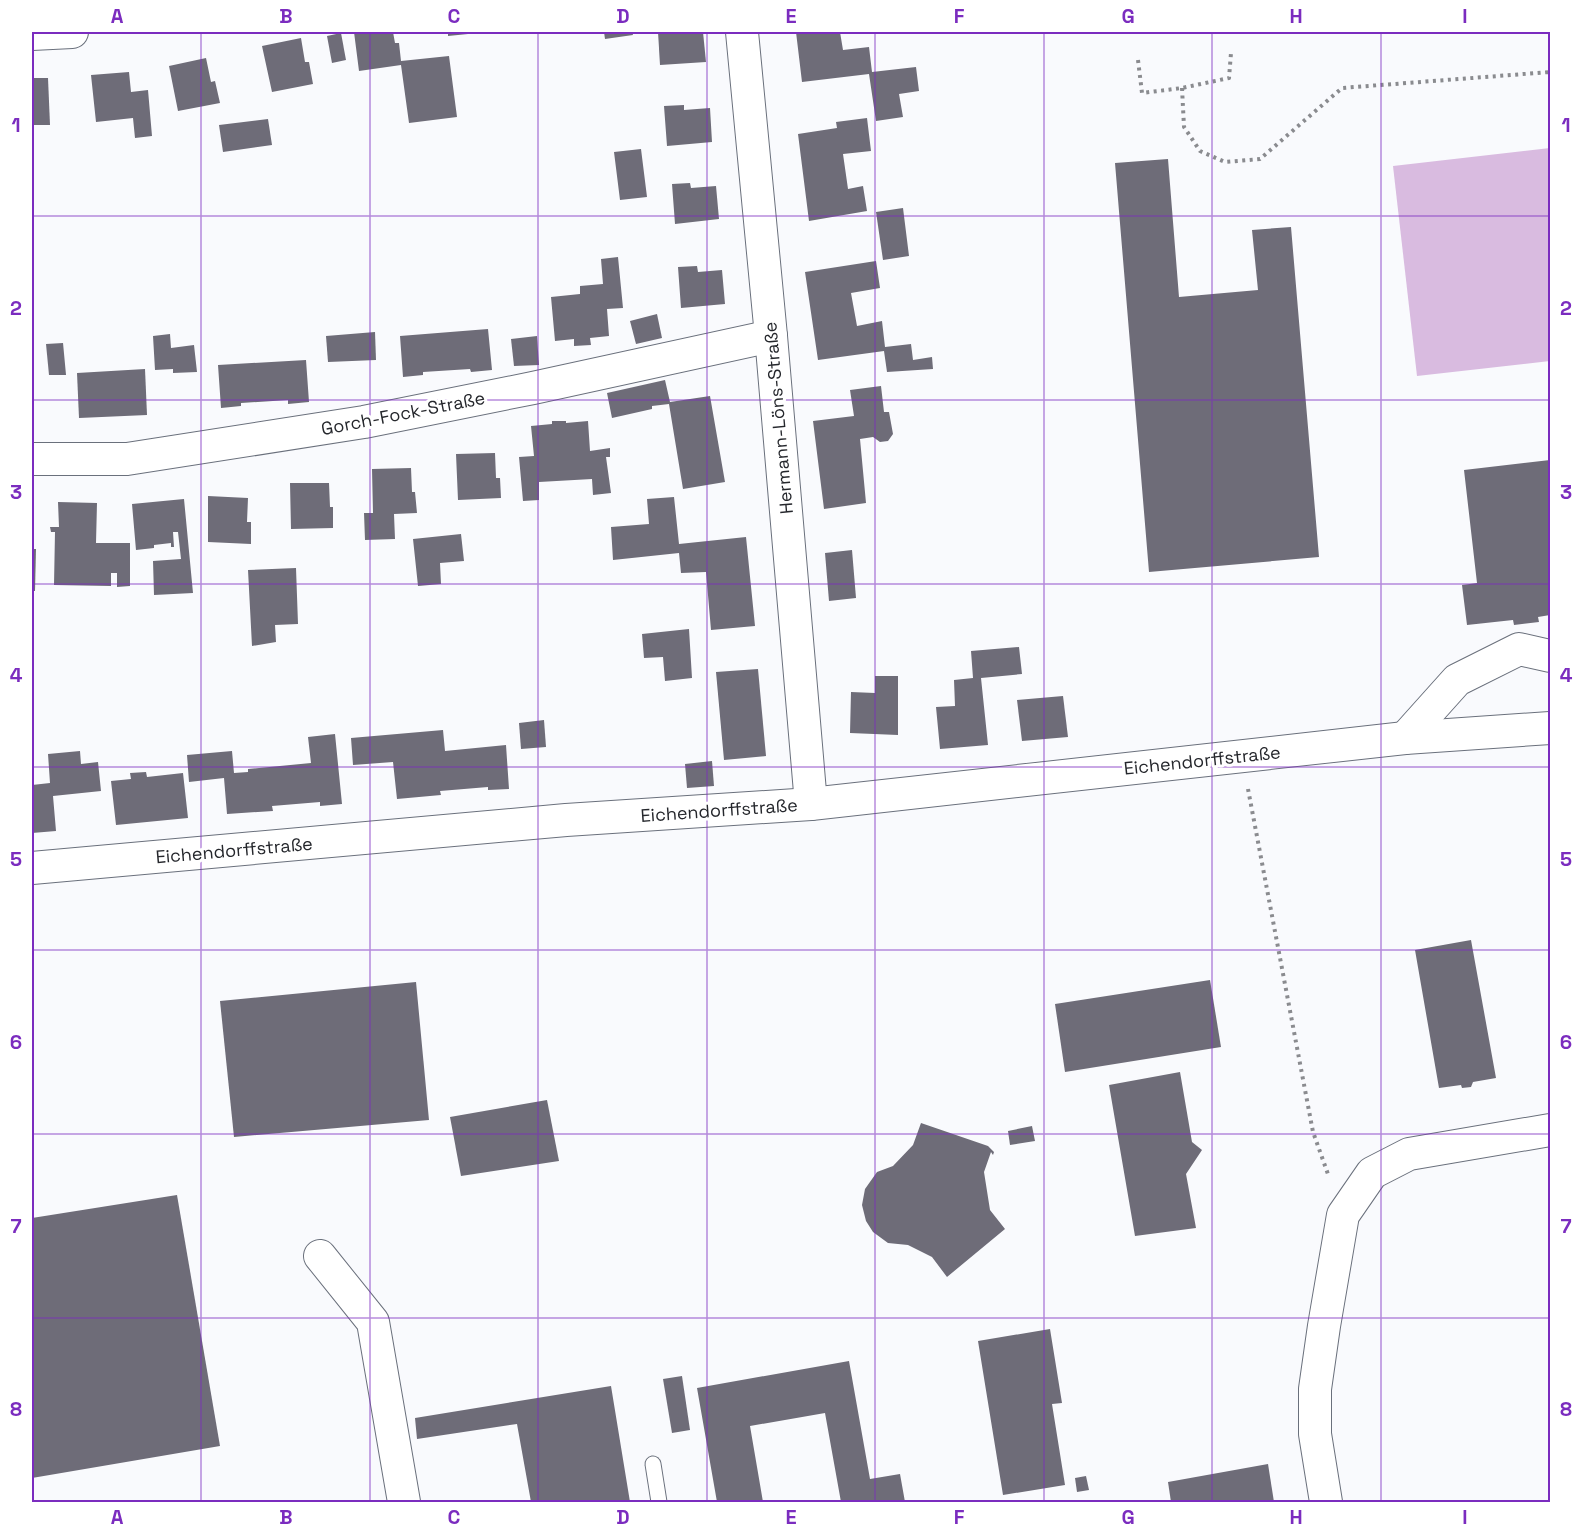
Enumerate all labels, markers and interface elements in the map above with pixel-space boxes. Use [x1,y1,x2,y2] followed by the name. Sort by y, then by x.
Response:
[111,3,124,29] text: A
[279,3,293,29] text: B
[448,3,461,29] text: C
[616,3,630,29] text: D
[785,3,797,29] text: E
[954,3,965,29] text: F
[1121,3,1135,29] text: G
[1289,3,1303,29] text: H
[1462,3,1468,29] text: I
[11,112,21,138] text: 1
[1561,112,1571,138] text: 1
[10,295,22,321] text: 2
[1560,295,1572,321] text: 2
[758,321,798,515] street label: Hermann-Löns-Straße
[319,386,487,440] street label: Gorch-Fock-Straße
[10,479,22,505] text: 3
[1560,479,1572,505] text: 3
[10,662,23,688] text: 4
[1560,662,1573,688] text: 4
[1122,740,1282,780] street label: Eichendorffstraße
[640,793,798,827] street label: Eichendorffstraße
[155,832,313,868] street label: Eichendorffstraße
[10,846,22,872] text: 5
[1560,846,1572,872] text: 5
[10,1029,22,1055] text: 6
[1560,1029,1572,1055] text: 6
[10,1213,22,1239] text: 7
[1560,1213,1572,1239] text: 7
[10,1396,22,1422] text: 8
[1560,1396,1572,1422] text: 8
[111,1504,124,1530] text: A
[279,1504,293,1530] text: B
[448,1504,461,1530] text: C
[616,1504,630,1530] text: D
[785,1504,797,1530] text: E
[954,1504,965,1530] text: F
[1121,1504,1135,1530] text: G
[1289,1504,1303,1530] text: H
[1462,1504,1468,1530] text: I

